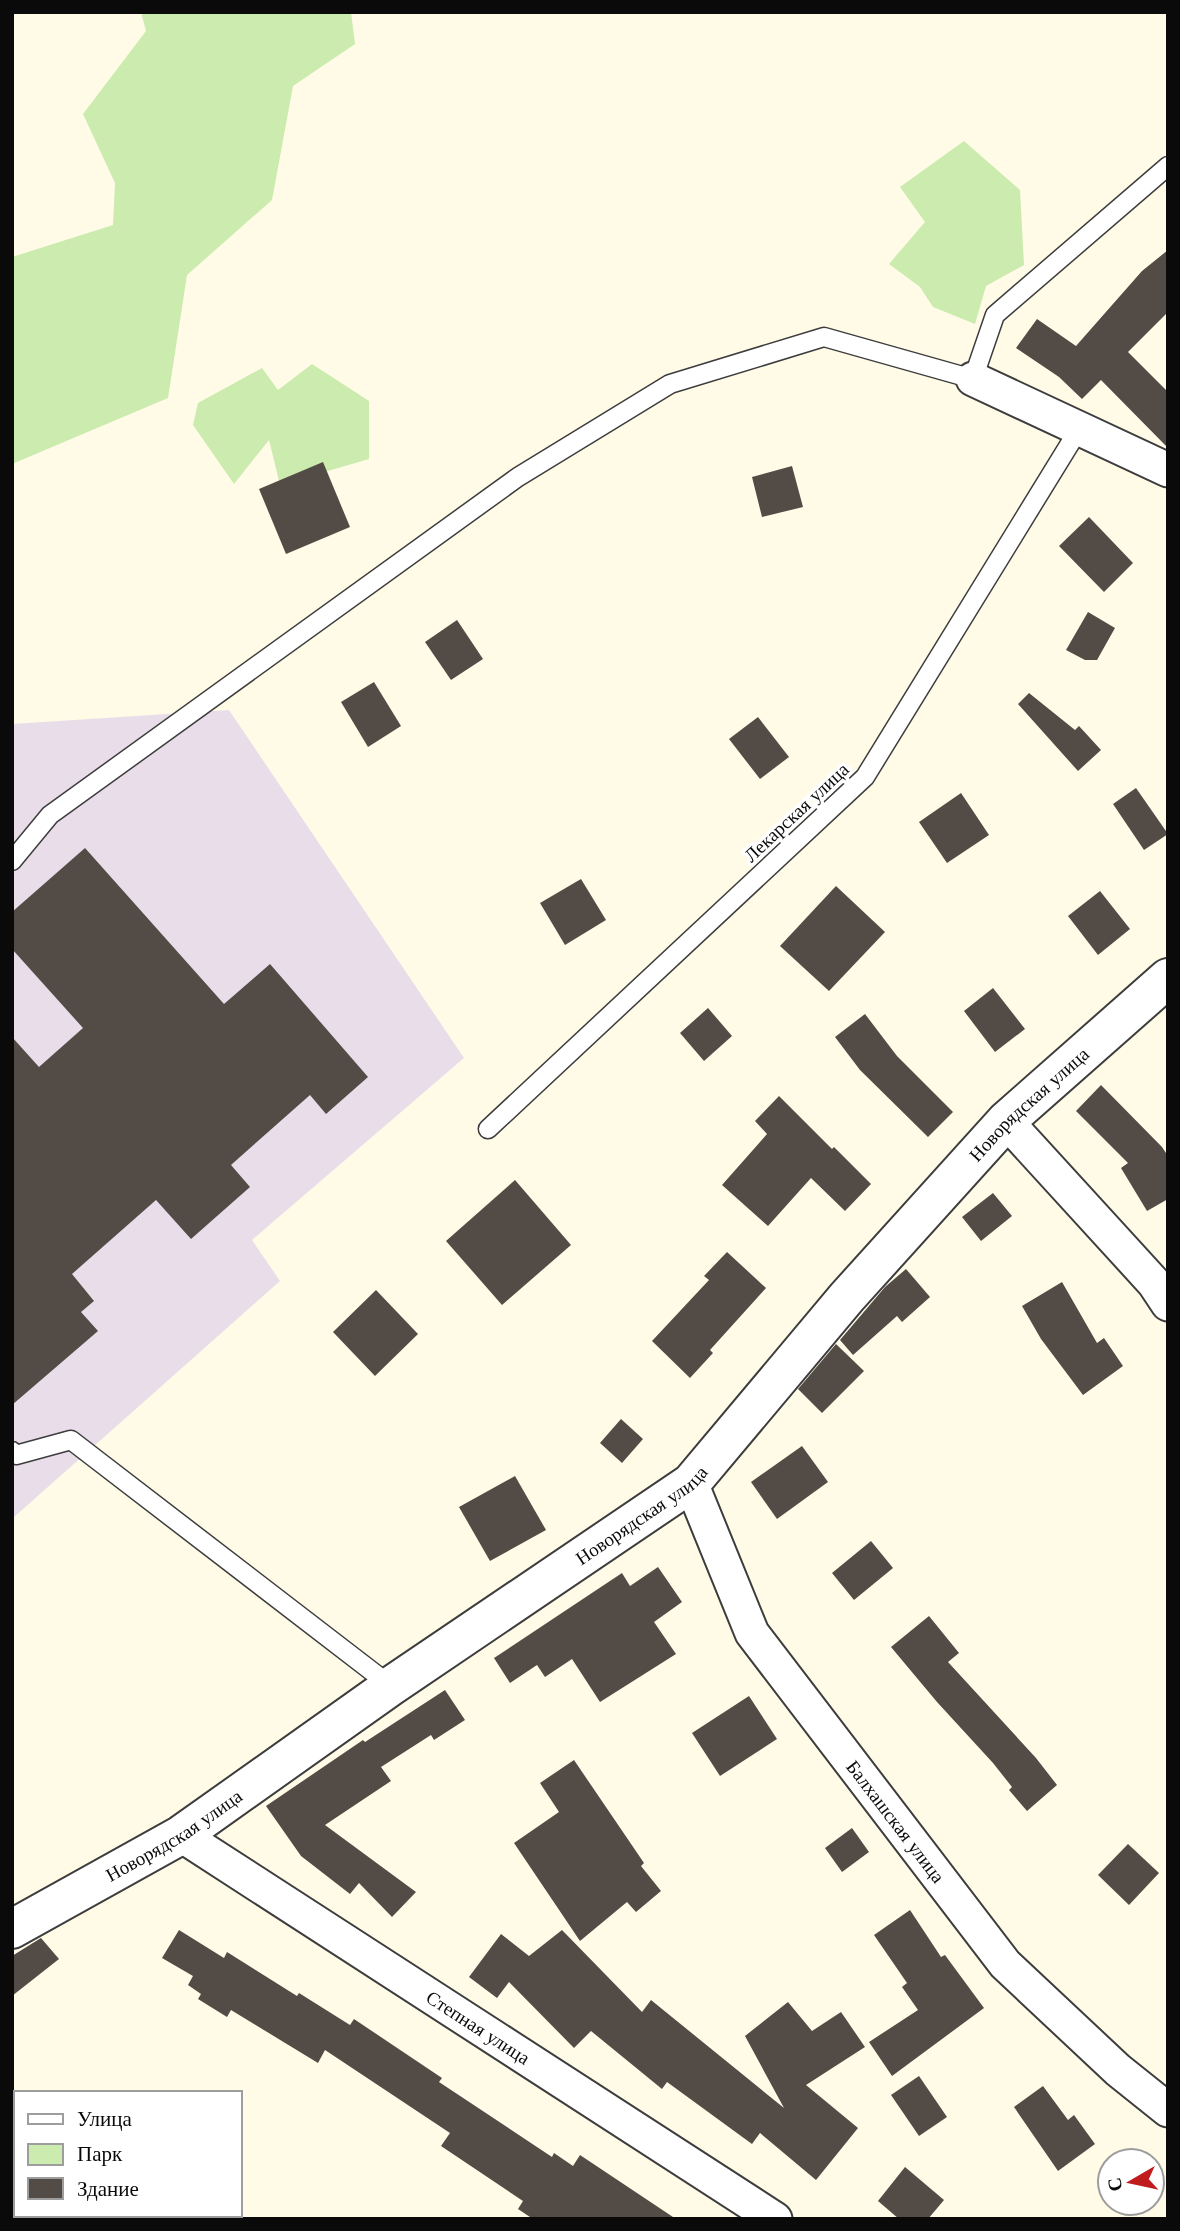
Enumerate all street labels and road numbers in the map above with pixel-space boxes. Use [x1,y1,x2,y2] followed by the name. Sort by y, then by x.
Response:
[739,758,854,867] street label: Лекарская улица
[964,1042,1094,1166] street label: Новорядская улица
[571,1461,713,1570] street label: Новорядская улица
[841,1756,950,1888] street label: Балхашская улица
[102,1784,247,1887] street label: Новорядская улица
[422,1986,535,2070] street label: Степная улица

